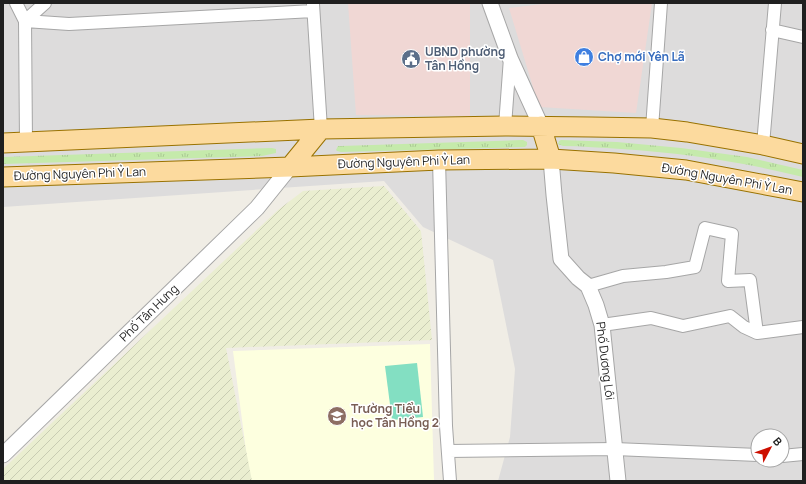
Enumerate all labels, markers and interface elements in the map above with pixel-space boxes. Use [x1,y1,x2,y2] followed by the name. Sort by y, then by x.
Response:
[425,43,505,74] place label: UBND phường Tân Hồng
[573,46,595,68] shop icon: Chợ mới Yên Lã
[400,48,422,70] public building icon: UBND phường Tân Hồng
[598,48,685,65] place label: Chợ mới Yên Lã
[338,151,470,172] street label: Đường Nguyên Phi Ỷ Lan
[660,159,794,198] street label: Đường Nguyên Phi Ỷ Lan
[14,163,146,184] street label: Đường Nguyên Phi Ỷ Lan
[115,280,182,345] street label: Phố Tân Hưng
[592,321,619,401] street label: Phố Dương Lôi
[351,400,439,431] place label: Trường Tiểu học Tân Hồng 2
[326,405,348,427] school or university icon: Trường Tiểu học Tân Hồng 2
[750,428,790,468] north arrow
[770,434,786,449] text: B

